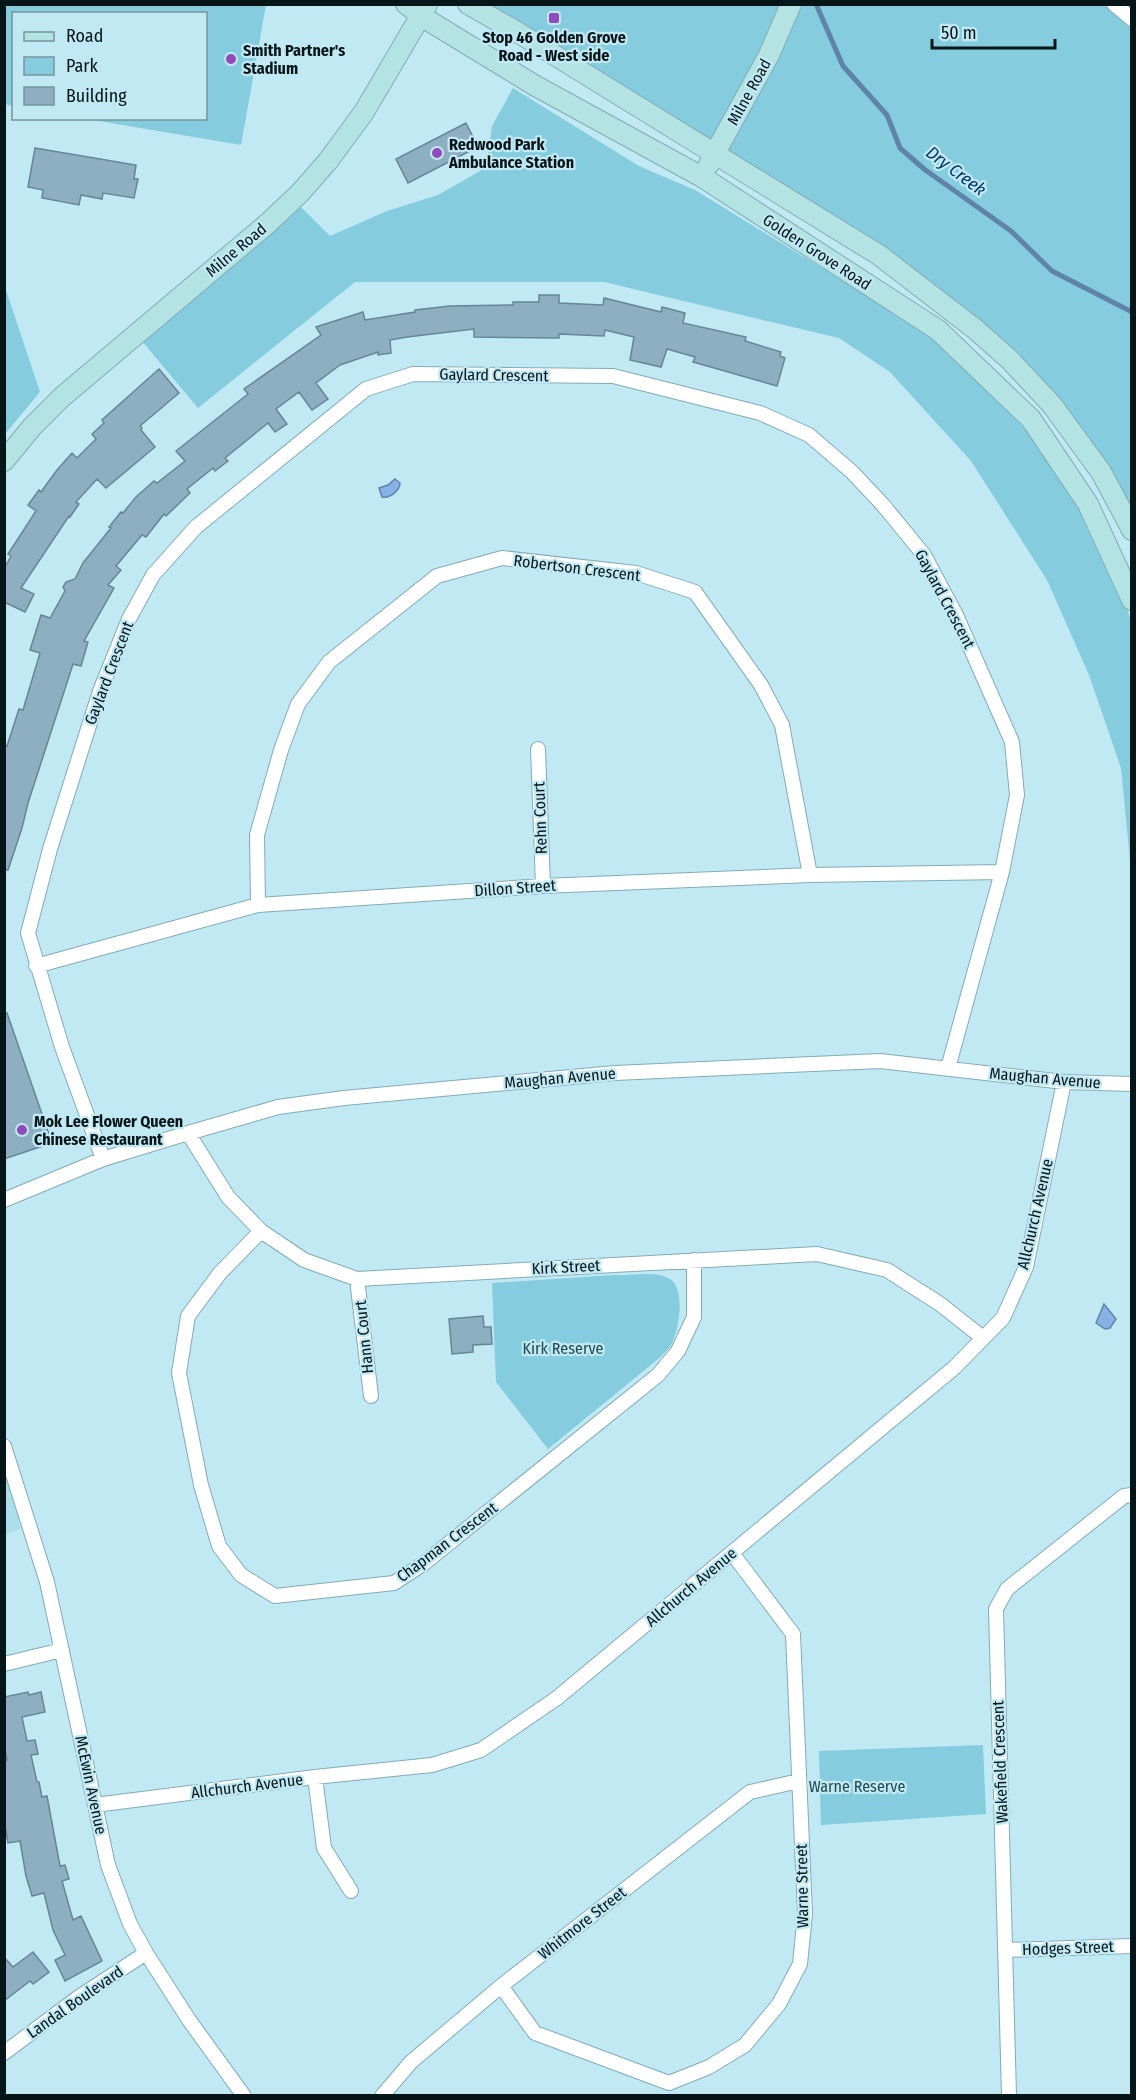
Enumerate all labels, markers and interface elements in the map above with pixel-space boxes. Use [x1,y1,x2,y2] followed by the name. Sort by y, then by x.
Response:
[547,11,561,25] marker: Stop 46 Golden Grove Road - West side
[12,12,207,120] legend
[932,12,1055,50] scale bar
[941,22,977,44] text: 50 m
[66,25,103,47] text: Road
[482,28,626,65] place label: Stop 46 Golden Grove Road - West side
[243,41,345,78] place label: Smith Partner's Stadium
[224,52,238,66] marker: Smith Partner's Stadium
[66,55,99,77] text: Park
[723,56,775,128] street label: Milne Road
[66,85,127,107] text: Building
[448,135,574,172] place label: Redwood Park Ambulance Station
[922,141,990,201] water label: Dry Creek
[430,146,444,160] marker: Redwood Park Ambulance Station
[759,210,875,294] street label: Golden Grove Road
[202,219,270,281] street label: Milne Road
[439,365,550,385] street label: Gaylard Crescent
[911,546,979,652] street label: Gaylard Crescent
[513,551,642,585] street label: Robertson Crescent
[81,618,138,727] street label: Gaylard Crescent
[529,781,551,855] street label: Rehn Court
[474,876,557,900] street label: Dillon Street
[504,1064,617,1092] street label: Maughan Avenue
[989,1064,1102,1092] street label: Maughan Avenue
[34,1112,183,1149] place label: Mok Lee Flower Queen Chinese Restaurant
[15,1123,29,1137] marker: Mok Lee Flower Queen Chinese Restaurant
[1013,1157,1057,1271] street label: Allchurch Avenue
[531,1256,602,1278] street label: Kirk Street
[351,1299,377,1375] street label: Hann Court
[523,1339,604,1358] park label: Kirk Reserve
[393,1498,502,1586] street label: Chapman Crescent
[642,1543,740,1630] street label: Allchurch Avenue
[988,1699,1012,1824] street label: Wakefield Crescent
[71,1734,111,1836] street label: McEwin Avenue
[190,1770,304,1802] street label: Allchurch Avenue
[809,1777,905,1796] park label: Warne Reserve
[792,1843,812,1928] street label: Warne Street
[534,1882,630,1963] street label: Whitmore Street
[1022,1937,1115,1959] street label: Hodges Street
[23,1962,127,2042] street label: Landal Boulevard

